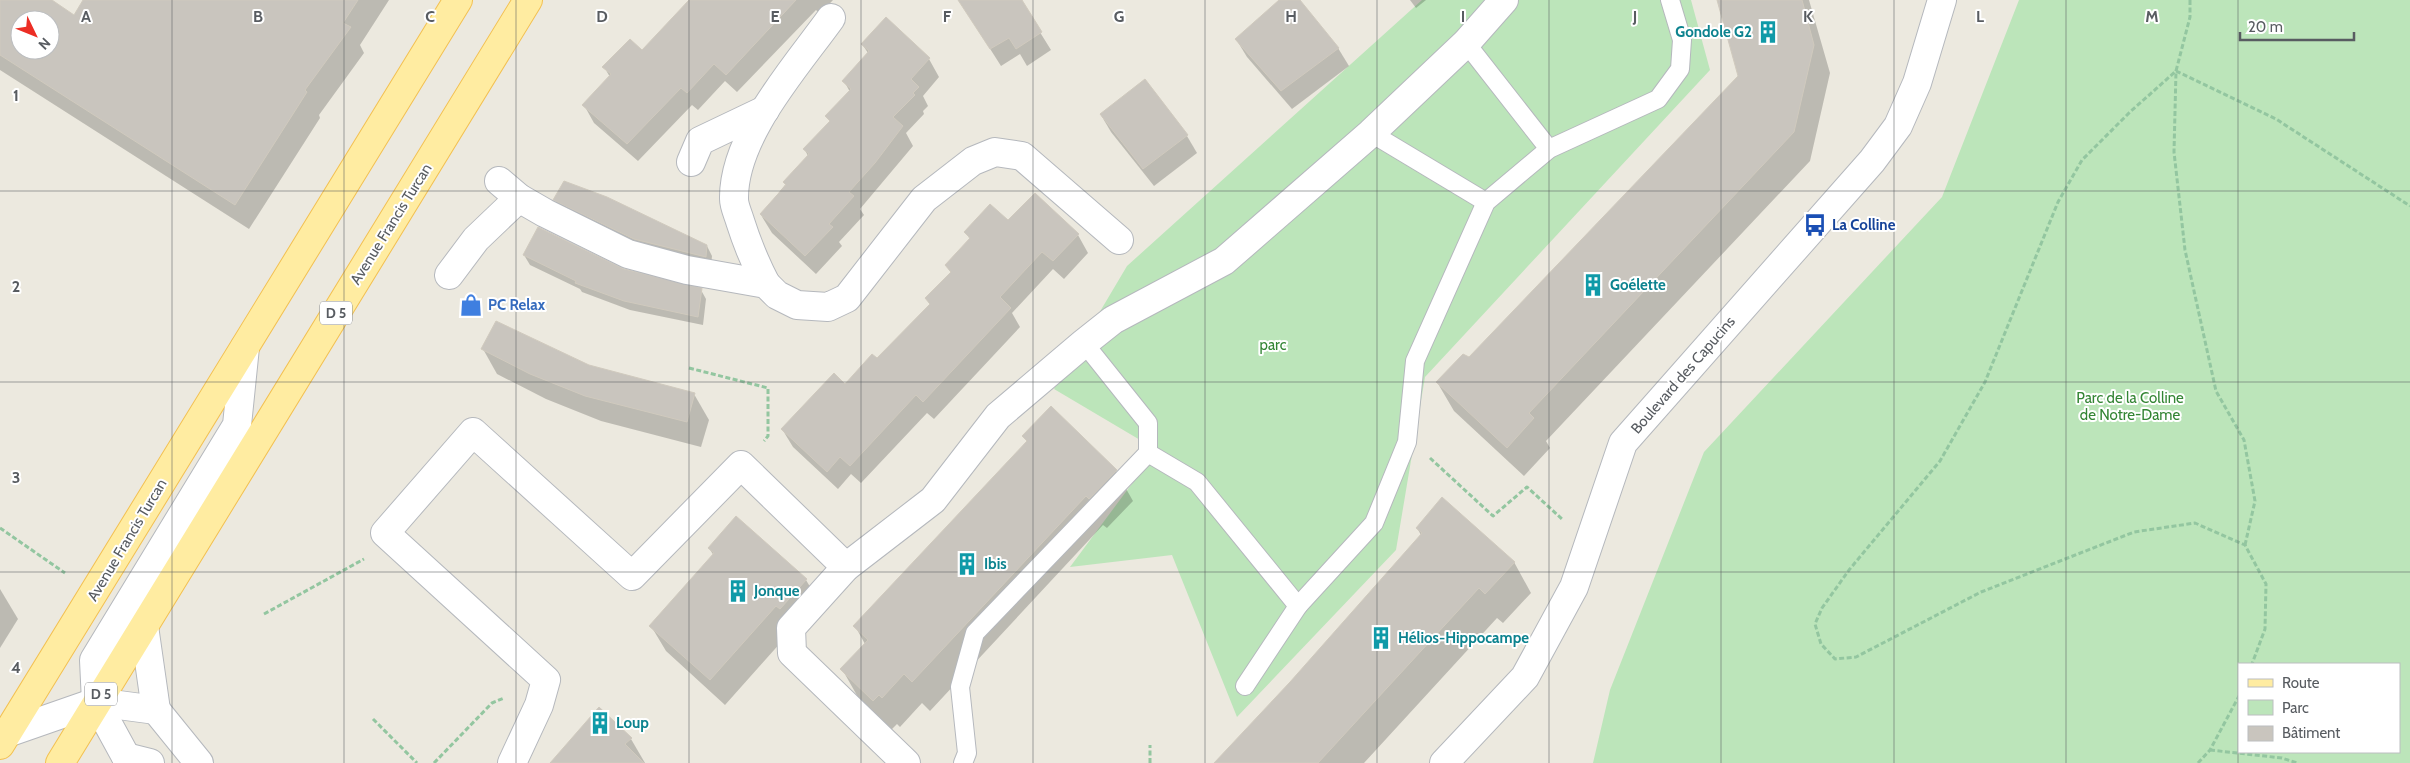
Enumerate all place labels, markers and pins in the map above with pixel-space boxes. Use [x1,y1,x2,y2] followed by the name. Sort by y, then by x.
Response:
[1755,19,1781,45] building icon: Gondole G2
[1675,23,1752,41] place label: Gondole G2
[1802,212,1828,238] bus stop icon: La Colline
[1832,216,1896,234] place label: La Colline
[1580,272,1606,298] building icon: Goélette
[1610,276,1666,294] place label: Goélette
[458,292,484,318] shop icon: PC Relax
[488,296,546,314] place label: PC Relax
[954,551,980,577] building icon: Ibis
[984,555,1007,573] place label: Ibis
[725,578,751,604] building icon: Jonque
[753,582,800,600] place label: Jonque
[1368,625,1394,651] building icon: Hélios-Hippocampe
[1398,629,1529,647] place label: Hélios-Hippocampe
[587,710,613,736] building icon: Loup
[616,714,649,732] place label: Loup

